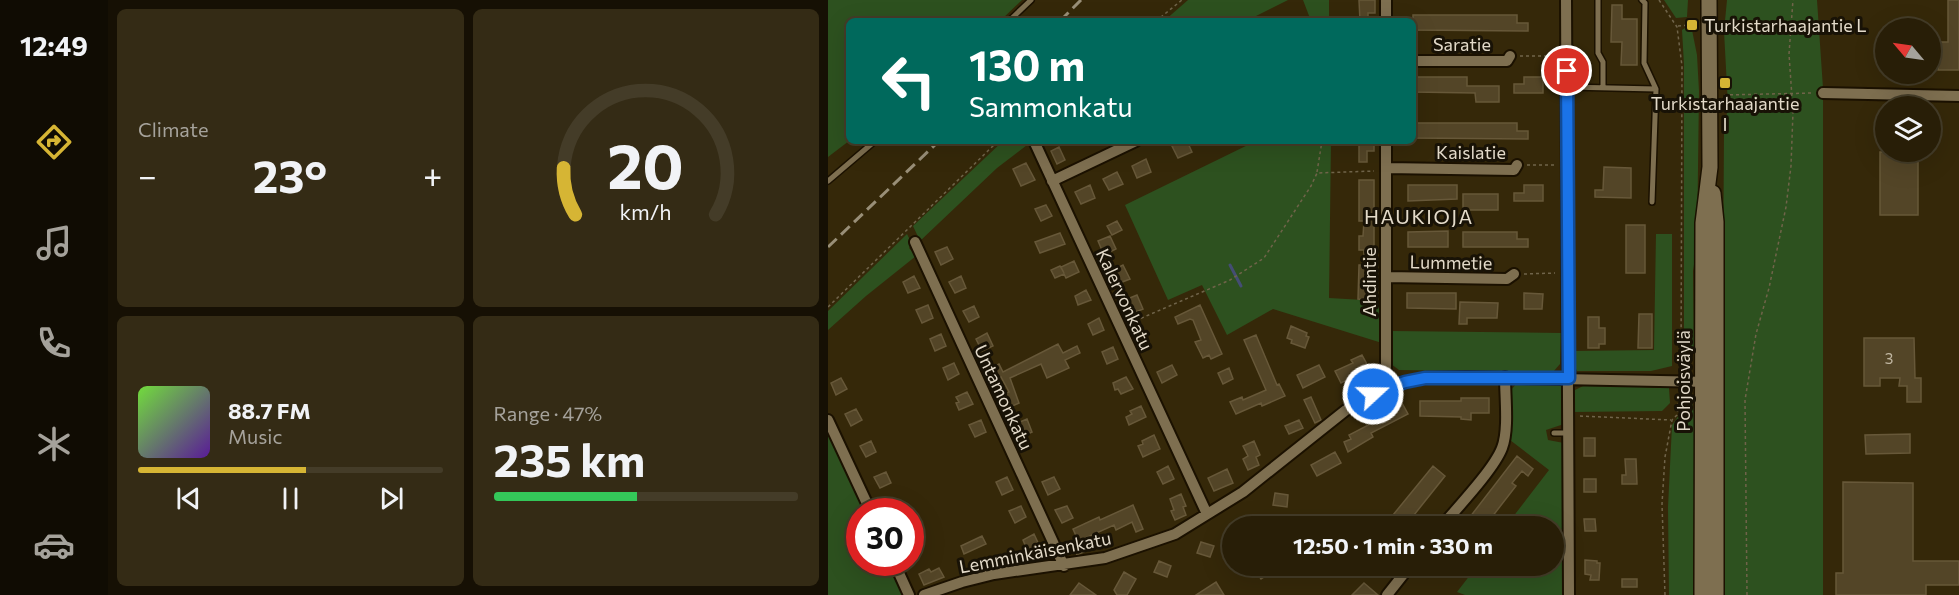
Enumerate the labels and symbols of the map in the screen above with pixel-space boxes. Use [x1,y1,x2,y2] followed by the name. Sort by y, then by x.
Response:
[1704,14,1867,36] place label: Turkistarhaajantie L
[1685,18,1699,32] marker: Turkistarhaajantie L
[1875,18,1941,84] north arrow
[1433,33,1491,55] street label: Saratie
[1541,45,1592,96] pin
[1718,76,1732,90] marker: Turkistarhaajantie I
[1651,92,1799,135] place label: Turkistarhaajantie I
[1436,141,1506,163] street label: Kaislatie
[1364,204,1474,228] district label: HAUKIOJA
[1092,245,1158,353] street label: Kalervonkatu
[1358,247,1380,317] street label: Ahdintie
[1409,250,1493,274] street label: Lummetie
[1672,330,1694,432] street label: Pohjoisväylä
[970,341,1038,453] street label: Untamonkatu
[1885,349,1893,367] house number: 3
[1341,362,1405,426] position arrow
[846,498,924,576] speed limit sign: 30
[957,526,1113,578] street label: Lemminkäisenkatu

